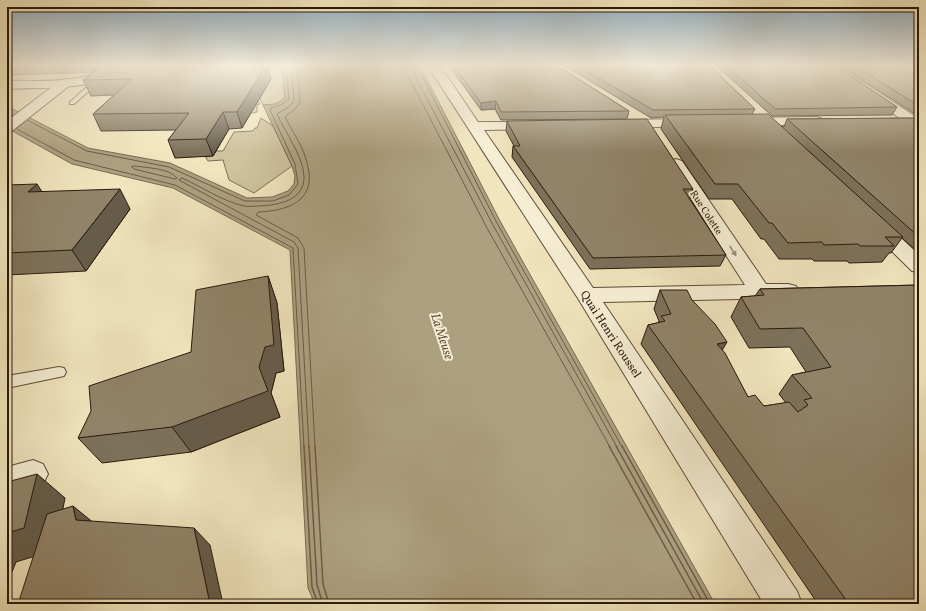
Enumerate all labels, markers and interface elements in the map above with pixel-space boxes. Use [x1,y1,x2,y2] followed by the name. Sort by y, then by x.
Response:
[687,188,726,238] street label: Rue Colette
[729,245,736,257] one-way arrow
[576,288,645,382] street label: Quai Henri Roussel
[425,311,457,362] water label: La Meuse

